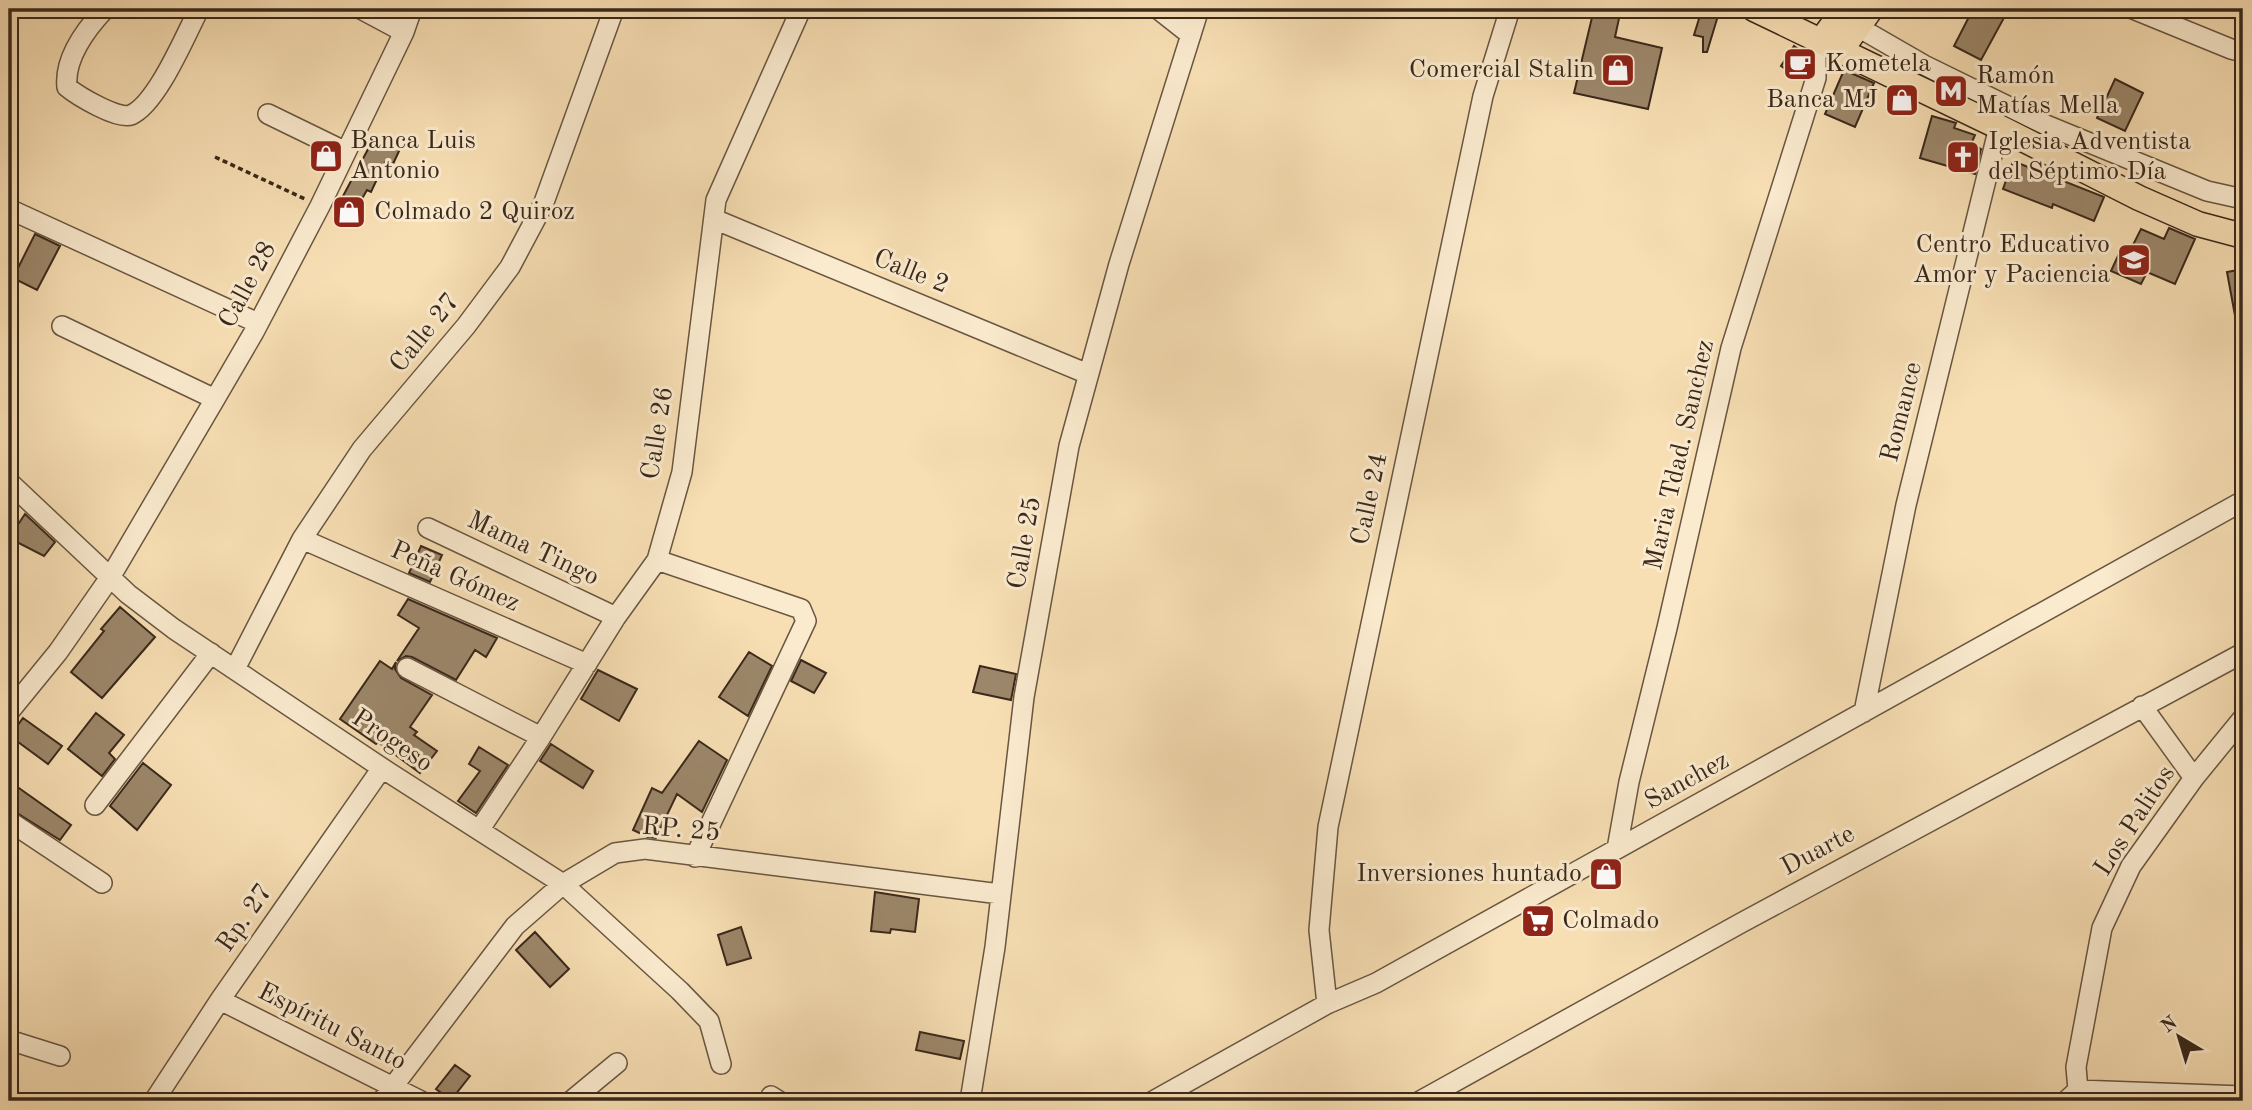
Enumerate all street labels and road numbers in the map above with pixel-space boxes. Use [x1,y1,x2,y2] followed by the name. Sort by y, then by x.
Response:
[215,238,281,332] street label: Calle 28
[870,245,952,299] street label: Calle 2
[385,288,465,378] street label: Calle 27
[1641,337,1719,573] street label: Maria Tdad. Sanchez
[1877,359,1927,465] street label: Romance
[638,385,678,481] street label: Calle 26
[1348,450,1392,548] street label: Calle 24
[1004,495,1046,591] street label: Calle 25
[463,507,603,591] street label: Mama Tingo
[387,537,523,617] street label: Peña Gómez
[347,705,437,777] street label: Progeso
[1641,747,1733,815] street label: Sanchez
[2090,761,2180,881] street label: Los Palitos
[641,814,721,846] street label: RP. 25
[1777,821,1859,881] street label: Duarte
[212,879,278,957] street label: Rp. 27
[254,978,410,1076] street label: Espíritu Santo

